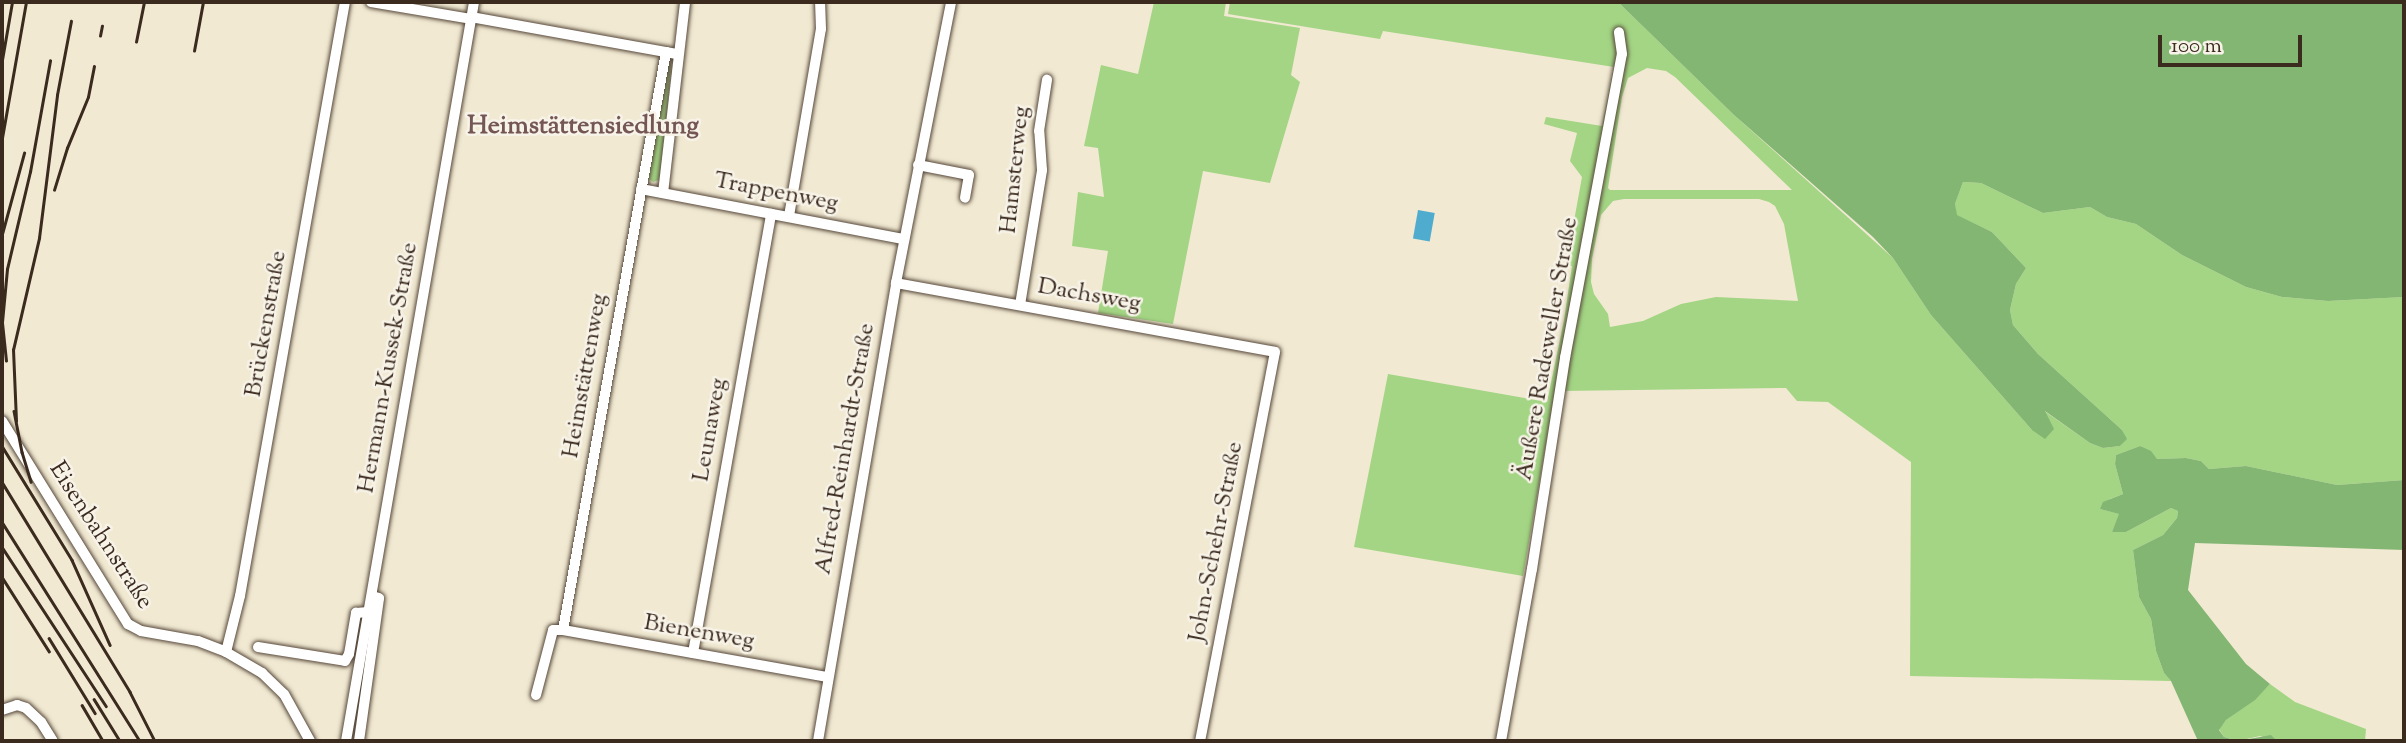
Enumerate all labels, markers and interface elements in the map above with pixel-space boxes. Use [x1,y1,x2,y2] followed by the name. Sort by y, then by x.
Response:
[2161,21,2304,65] scale bar
[2171,32,2222,62] text: 100 m
[995,105,1037,235] street label: Hamsterweg
[467,111,699,143] district label: Heimstättensiedlung
[712,167,840,219] street label: Trappenweg
[1511,215,1585,483] street label: Äußere Radeweller Straße
[353,240,425,496] street label: Hermann-Kussek-Straße
[240,249,294,399] street label: Brückenstraße
[1035,273,1143,319] street label: Dachsweg
[557,291,615,461] street label: Heimstättenweg
[810,321,882,577] street label: Alfred-Reinhardt-Straße
[688,376,734,484] street label: Leunaweg
[1183,439,1251,645] street label: John-Schehr-Straße
[42,457,158,615] street label: Eisenbahnstraße
[641,609,757,657] street label: Bienenweg

